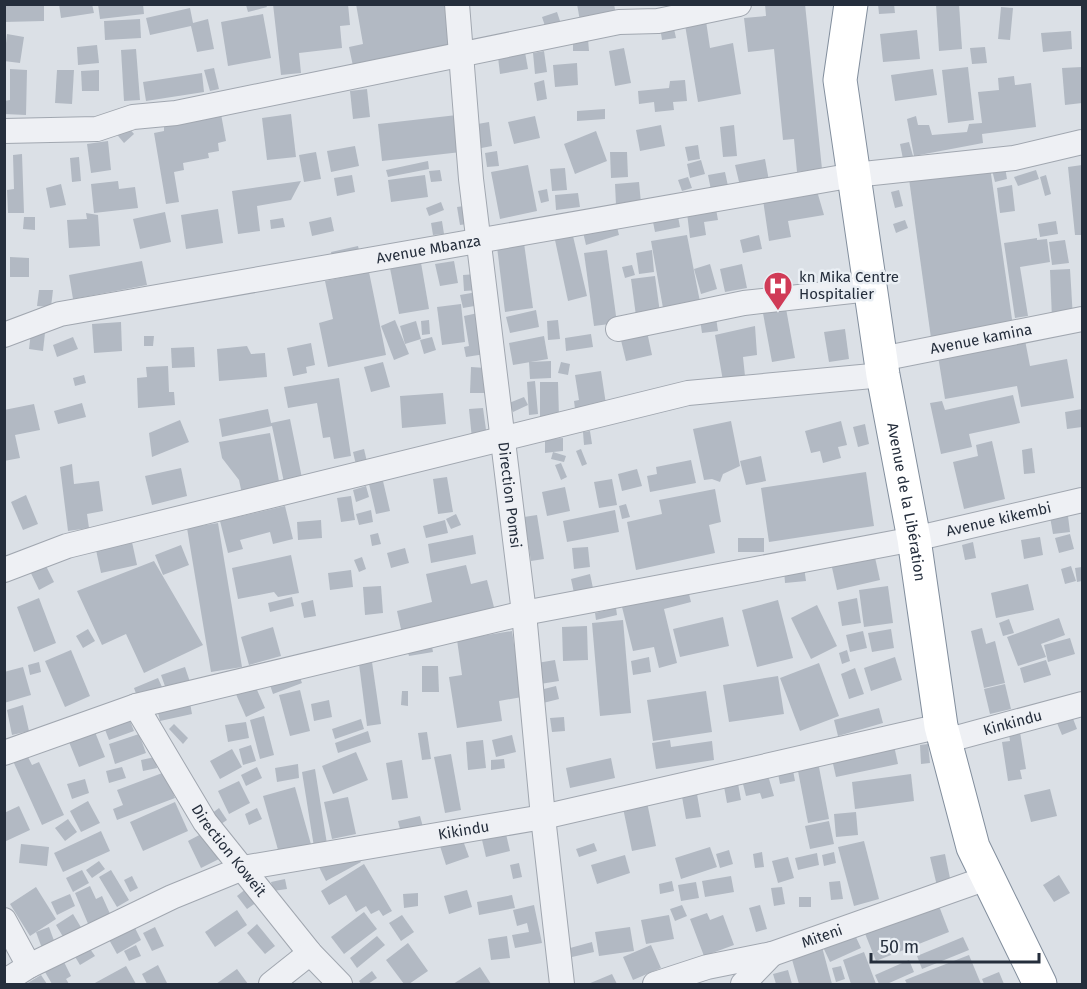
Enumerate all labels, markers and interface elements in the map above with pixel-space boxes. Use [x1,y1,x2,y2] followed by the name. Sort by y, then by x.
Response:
[375,231,482,267] street label: Avenue Mbanza
[799,268,899,303] place label: kn Mika Centre Hospitalier
[762,270,794,312] hospital icon: kn Mika Centre Hospitalier
[929,320,1034,358] street label: Avenue kamina
[883,421,929,583] street label: Avenue de la Libération
[494,441,525,549] street label: Direction Pomsi
[944,498,1053,540] street label: Avenue kikembi
[981,706,1044,739] street label: Kinkindu
[188,801,271,901] street label: Direction Koweït
[437,817,491,844] street label: Kikindu
[799,921,845,952] street label: Miteni
[871,926,1039,964] scale bar
[880,936,919,958] text: 50 m

